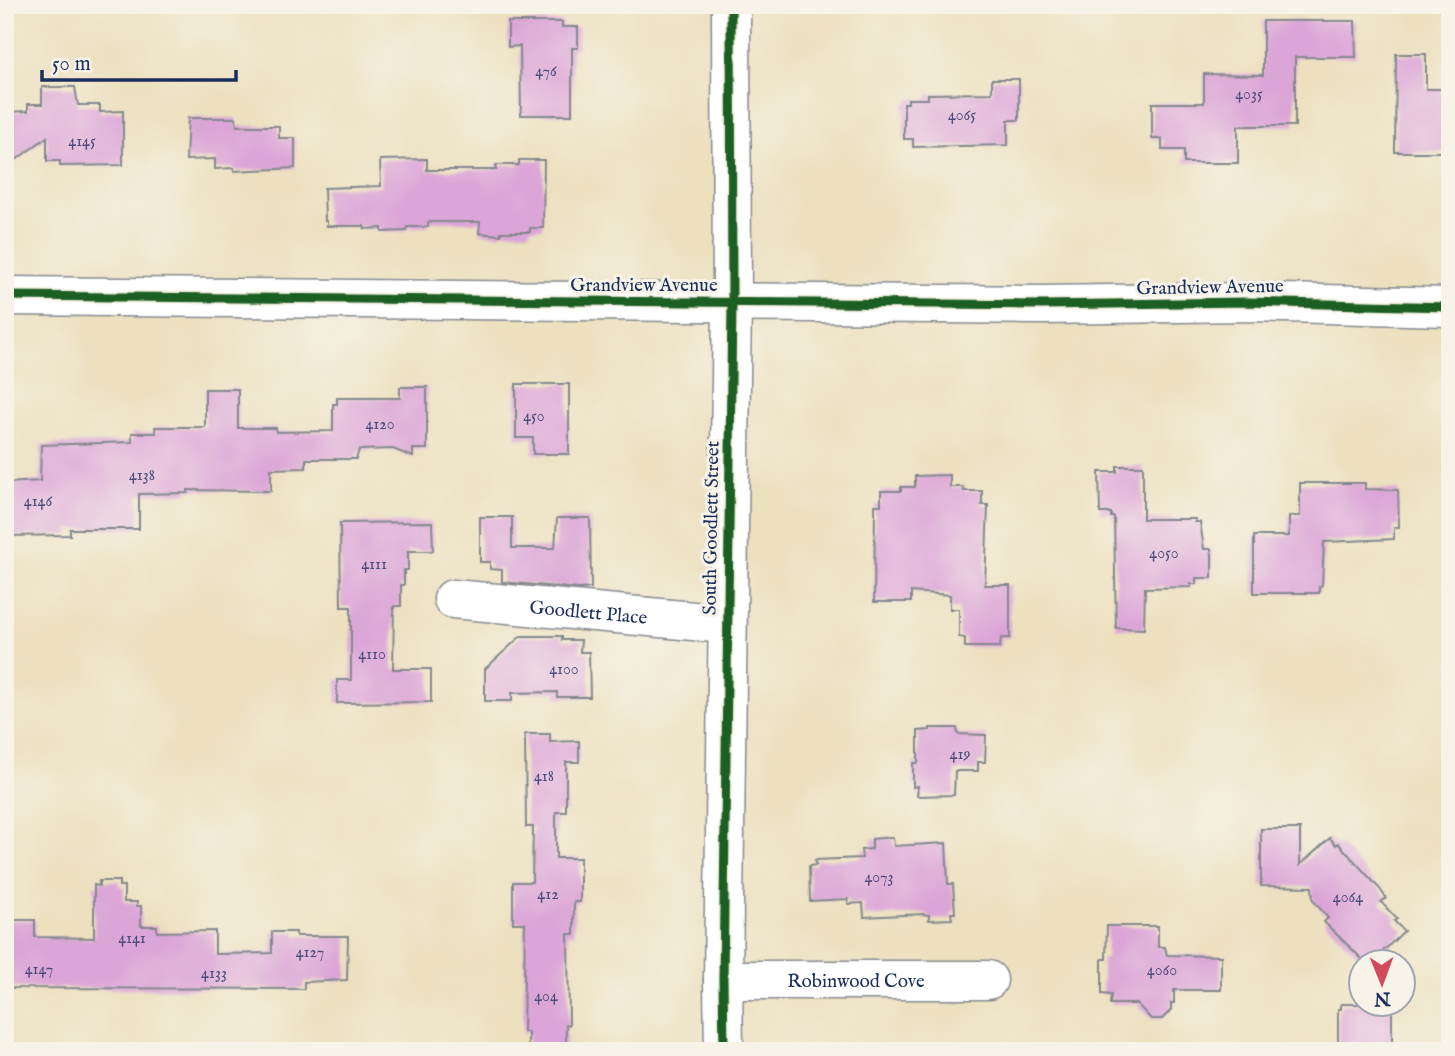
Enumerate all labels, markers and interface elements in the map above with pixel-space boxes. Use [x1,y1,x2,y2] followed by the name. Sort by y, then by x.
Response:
[42,38,236,82] scale bar
[52,51,91,78] text: 50 m
[535,62,557,82] house number: 476
[1235,85,1263,105] house number: 4035
[948,106,976,126] house number: 4065
[68,132,96,152] house number: 4145
[570,274,718,298] street label: Grandview Avenue
[1136,275,1284,301] street label: Grandview Avenue
[523,407,545,427] house number: 450
[365,415,395,435] house number: 4120
[698,440,726,615] street label: South Goodlett Street
[129,466,155,486] house number: 4138
[24,492,52,512] house number: 4146
[1149,544,1179,564] house number: 4050
[361,555,387,575] house number: 4111
[528,596,648,631] street label: Goodlett Place
[358,645,386,665] house number: 4110
[549,660,579,680] house number: 4100
[950,745,970,765] house number: 419
[534,767,554,787] house number: 418
[864,868,894,888] house number: 4073
[537,885,559,905] house number: 412
[1333,888,1363,908] house number: 4064
[118,929,146,949] house number: 4141
[296,943,324,963] house number: 4127
[1346,948,1416,1018] north arrow
[25,960,53,980] house number: 4147
[1147,961,1177,981] house number: 4060
[201,964,227,984] house number: 4133
[787,970,925,994] street label: Robinwood Cove
[1373,986,1392,1010] text: N
[534,987,558,1007] house number: 404

